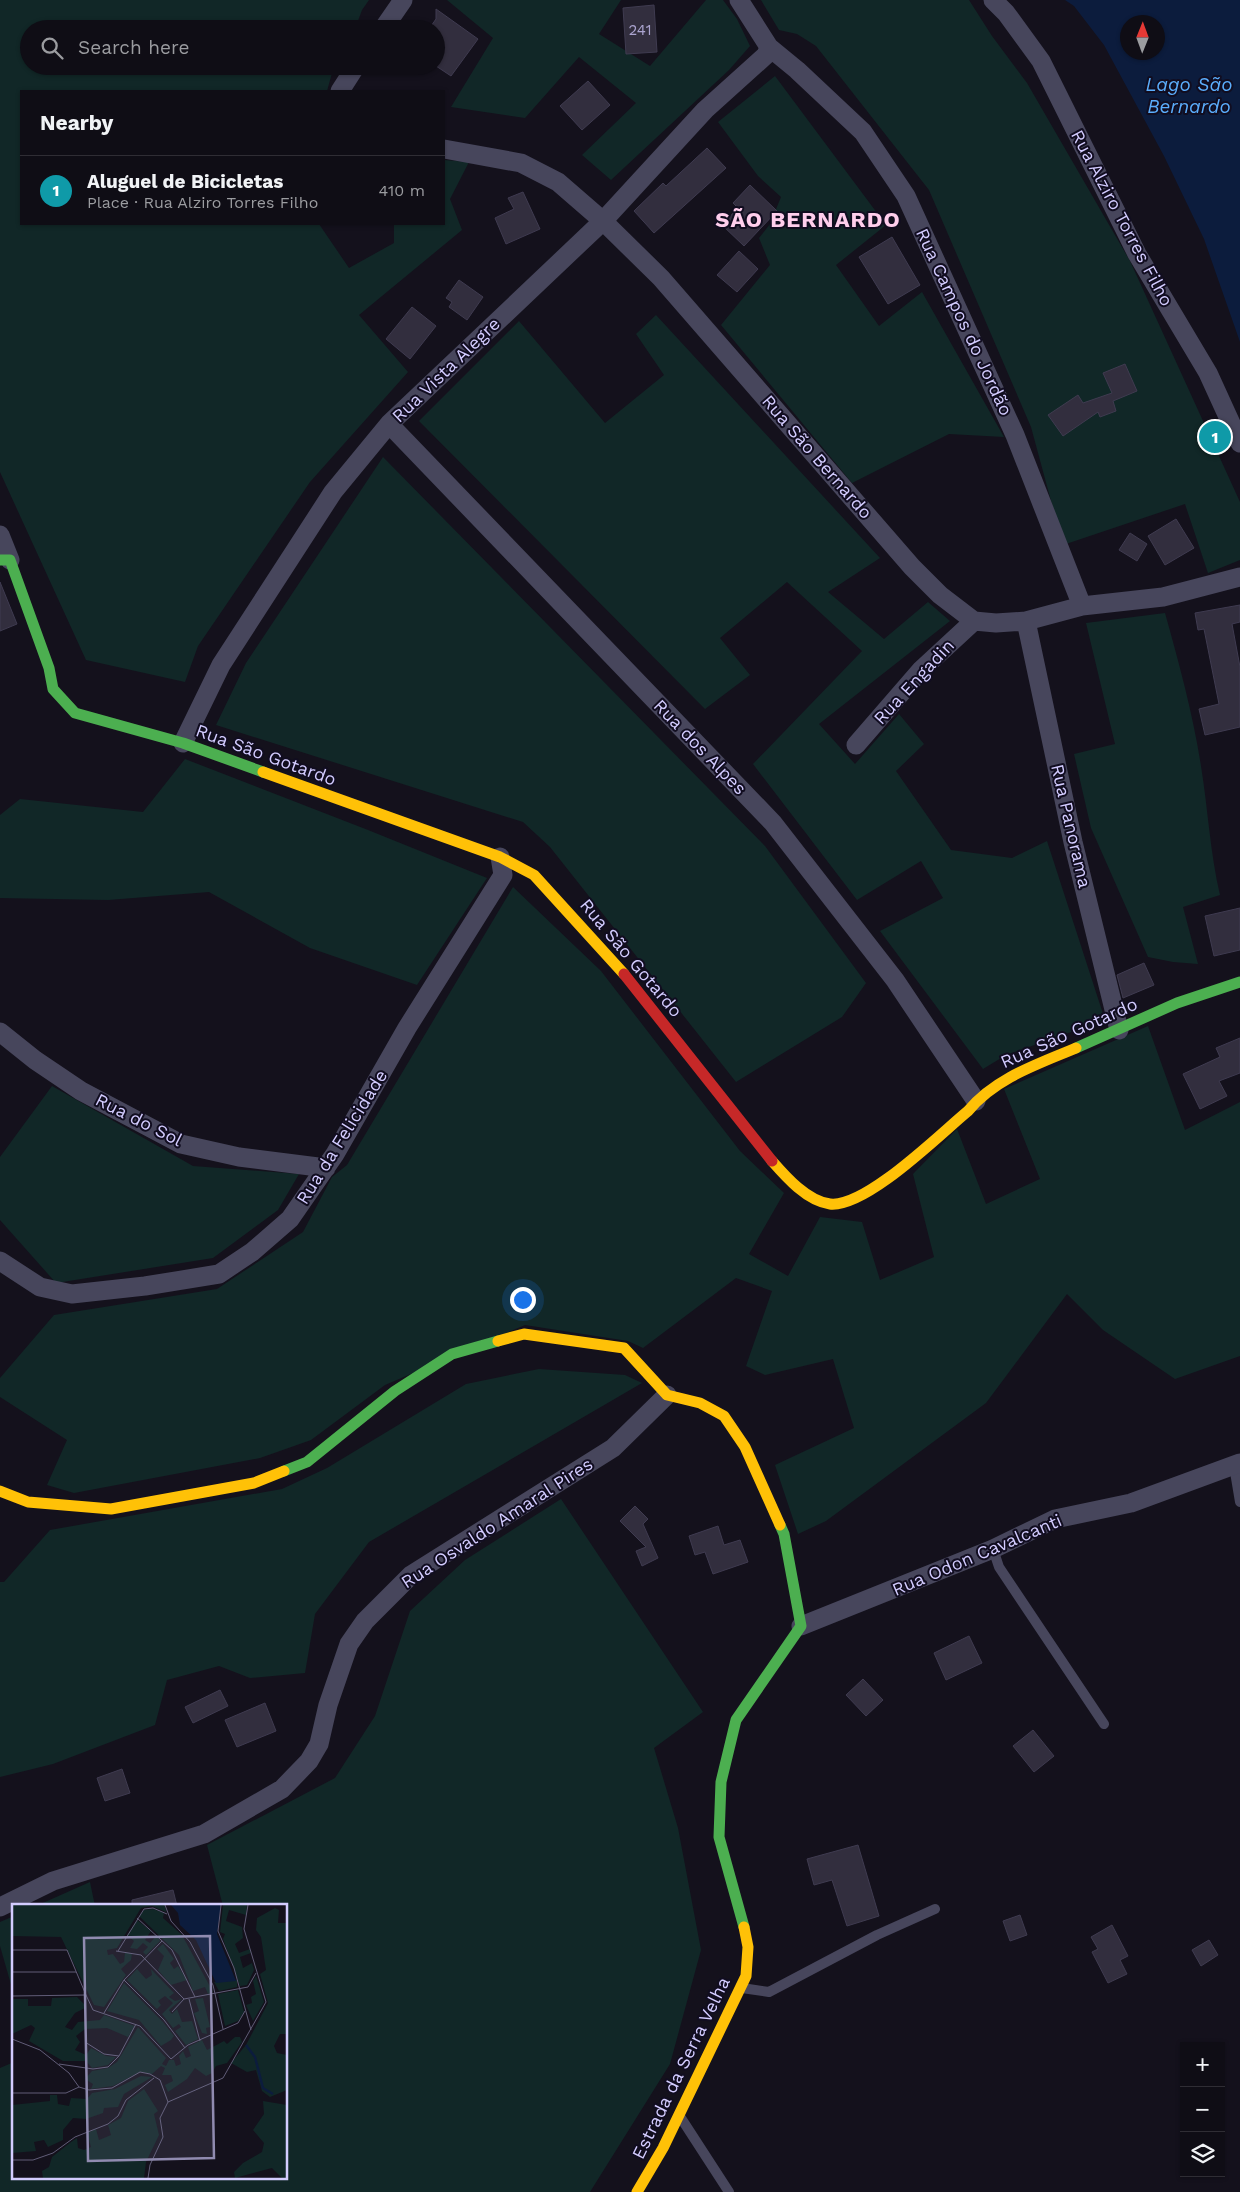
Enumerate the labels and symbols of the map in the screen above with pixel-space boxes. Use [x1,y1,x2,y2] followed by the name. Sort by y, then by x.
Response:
[1120,15,1165,60] north arrow
[628,21,652,39] house number: 241
[1146,73,1232,118] water label: Lago São Bernardo
[1067,126,1178,310] street label: Rua Alziro Torres Filho
[715,207,901,232] district label: SÃO BERNARDO
[912,225,1017,419] street label: Rua Campos do Jordão
[387,313,504,426] street label: Rua Vista Alegre
[758,390,877,523] street label: Rua São Bernardo
[1199,418,1231,456] pin: 1
[869,635,958,728] street label: Rua Engadin
[650,695,751,799] street label: Rua dos Alpes
[193,719,339,790] street label: Rua São Gotardo
[1047,762,1096,890] street label: Rua Panorama
[576,894,687,1021] street label: Rua São Gotardo
[997,993,1141,1072] street label: Rua São Gotardo
[292,1066,391,1208] street label: Rua da Felicidade
[92,1089,187,1151] street label: Rua do Sol
[510,1287,536,1313] your location
[397,1453,596,1592] street label: Rua Osvaldo Amaral Pires
[889,1509,1065,1600] street label: Rua Odon Cavalcanti
[12,1904,288,2180] inset map
[627,1973,734,2162] street label: Estrada da Serra Velha

